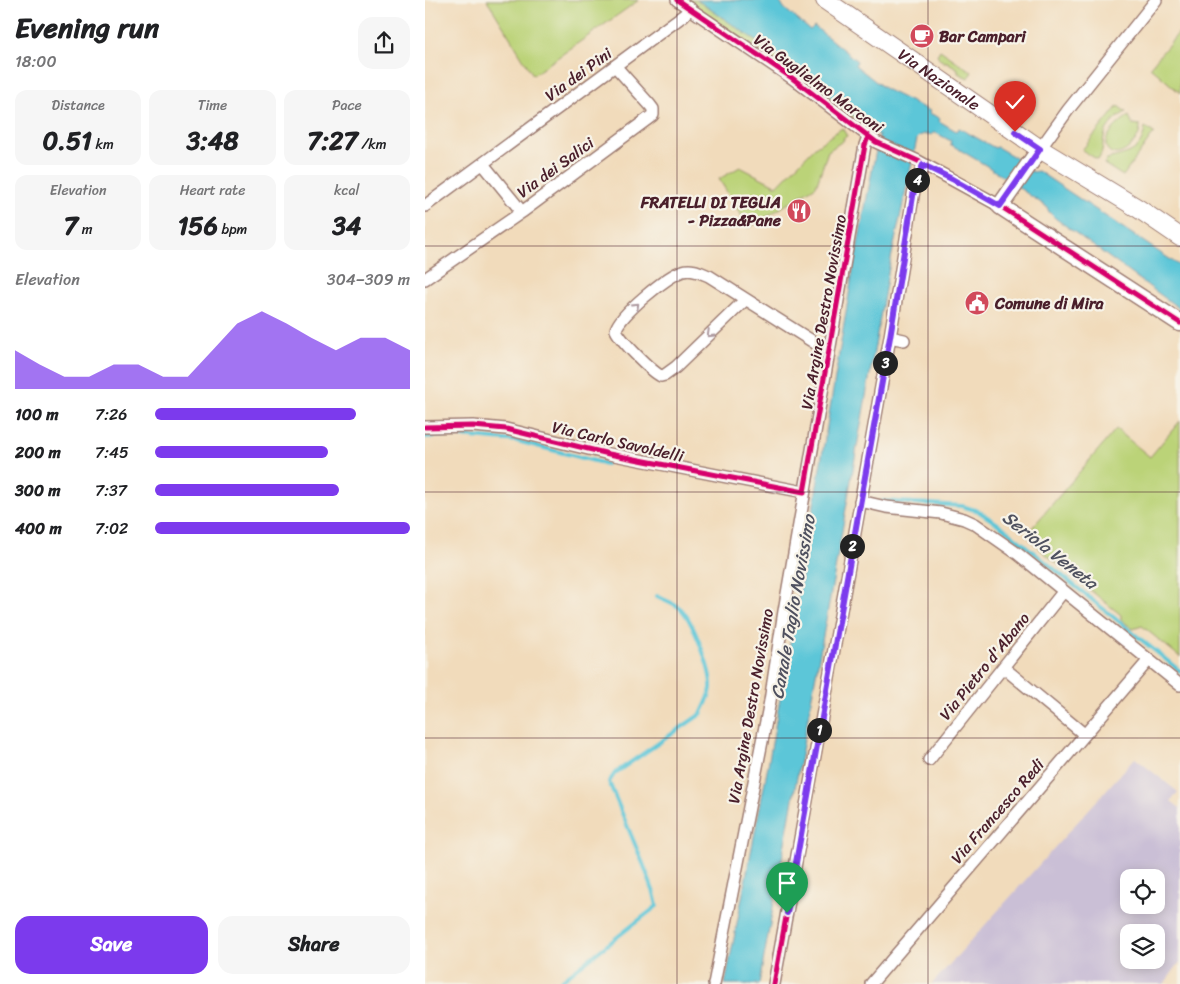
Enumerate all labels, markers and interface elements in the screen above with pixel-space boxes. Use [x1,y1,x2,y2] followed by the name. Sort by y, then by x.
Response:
[15,3,159,52] text: Evening run
[358,17,410,69] button: share
[939,22,1027,51] place label: Bar Campari
[909,23,935,49] cafe icon: Bar Campari
[747,26,891,141] street label: Via Guglielmo Marconi
[538,39,619,109] street label: Via dei Pini
[892,41,986,119] street label: Via Nazionale
[15,47,57,76] text: 18:00
[994,81,1036,132] pin
[1001,88,1029,116] icon: check
[52,93,105,118] text: Distance
[198,93,227,118] text: Time
[332,93,362,118] text: Pace
[43,118,92,163] text: 0.51
[187,118,238,163] text: 3:48
[307,118,358,163] text: 7:27
[510,129,601,206] street label: Via dei Salici
[92,132,114,157] text: km
[358,132,386,157] text: /km
[905,168,929,192] pin: 4
[913,168,922,193] text: 4
[50,178,107,203] text: Elevation
[180,178,245,203] text: Heart rate
[334,178,360,203] text: kcal
[640,188,782,235] place label: FRATELLI DI TEGLIA - Pizza&Pane
[786,198,812,224] restaurant icon: FRATELLI DI TEGLIA - Pizza&Pane
[64,203,78,248] text: 7
[178,203,218,248] text: 156
[332,203,362,248] text: 34
[792,212,855,412] street label: Via Argine Destro Novissimo
[78,217,93,242] text: m
[218,217,247,242] text: bpm
[15,265,80,294] text: Elevation
[327,265,410,294] text: 304–309 m
[994,289,1105,318] place label: Comune di Mira
[964,290,990,316] public building icon: Comune di Mira
[630,302,639,311] one-way arrow
[707,328,716,337] one-way arrow
[873,350,897,376] pin: 3
[882,351,889,376] text: 3
[15,400,59,429] text: 100 m
[95,400,127,429] text: 7:26
[549,412,687,471] street label: Via Carlo Savoldelli
[15,438,61,467] text: 200 m
[95,438,129,467] text: 7:45
[15,476,60,505] text: 300 m
[95,476,127,505] text: 7:37
[995,502,1107,599] water label: Seriola Veneta
[761,511,825,701] water label: Canale Taglio Novissimo
[15,514,62,543] text: 400 m
[95,514,128,543] text: 7:02
[839,534,865,558] pin: 2
[848,534,857,559] text: 2
[719,606,782,806] street label: Via Argine Destro Novissimo
[931,606,1037,727] street label: Via Pietro d'Abano
[807,718,831,742] pin: 1
[816,718,823,743] text: 1
[943,752,1052,871] street label: Via Francesco Redi
[766,862,808,913] pin
[773,869,801,897] icon: arrive
[1120,869,1165,969] map controls
[1120,869,1165,914] button: locate
[15,916,208,974] button: Save
[218,916,410,974] button: Share
[1120,924,1165,969] button: layers

